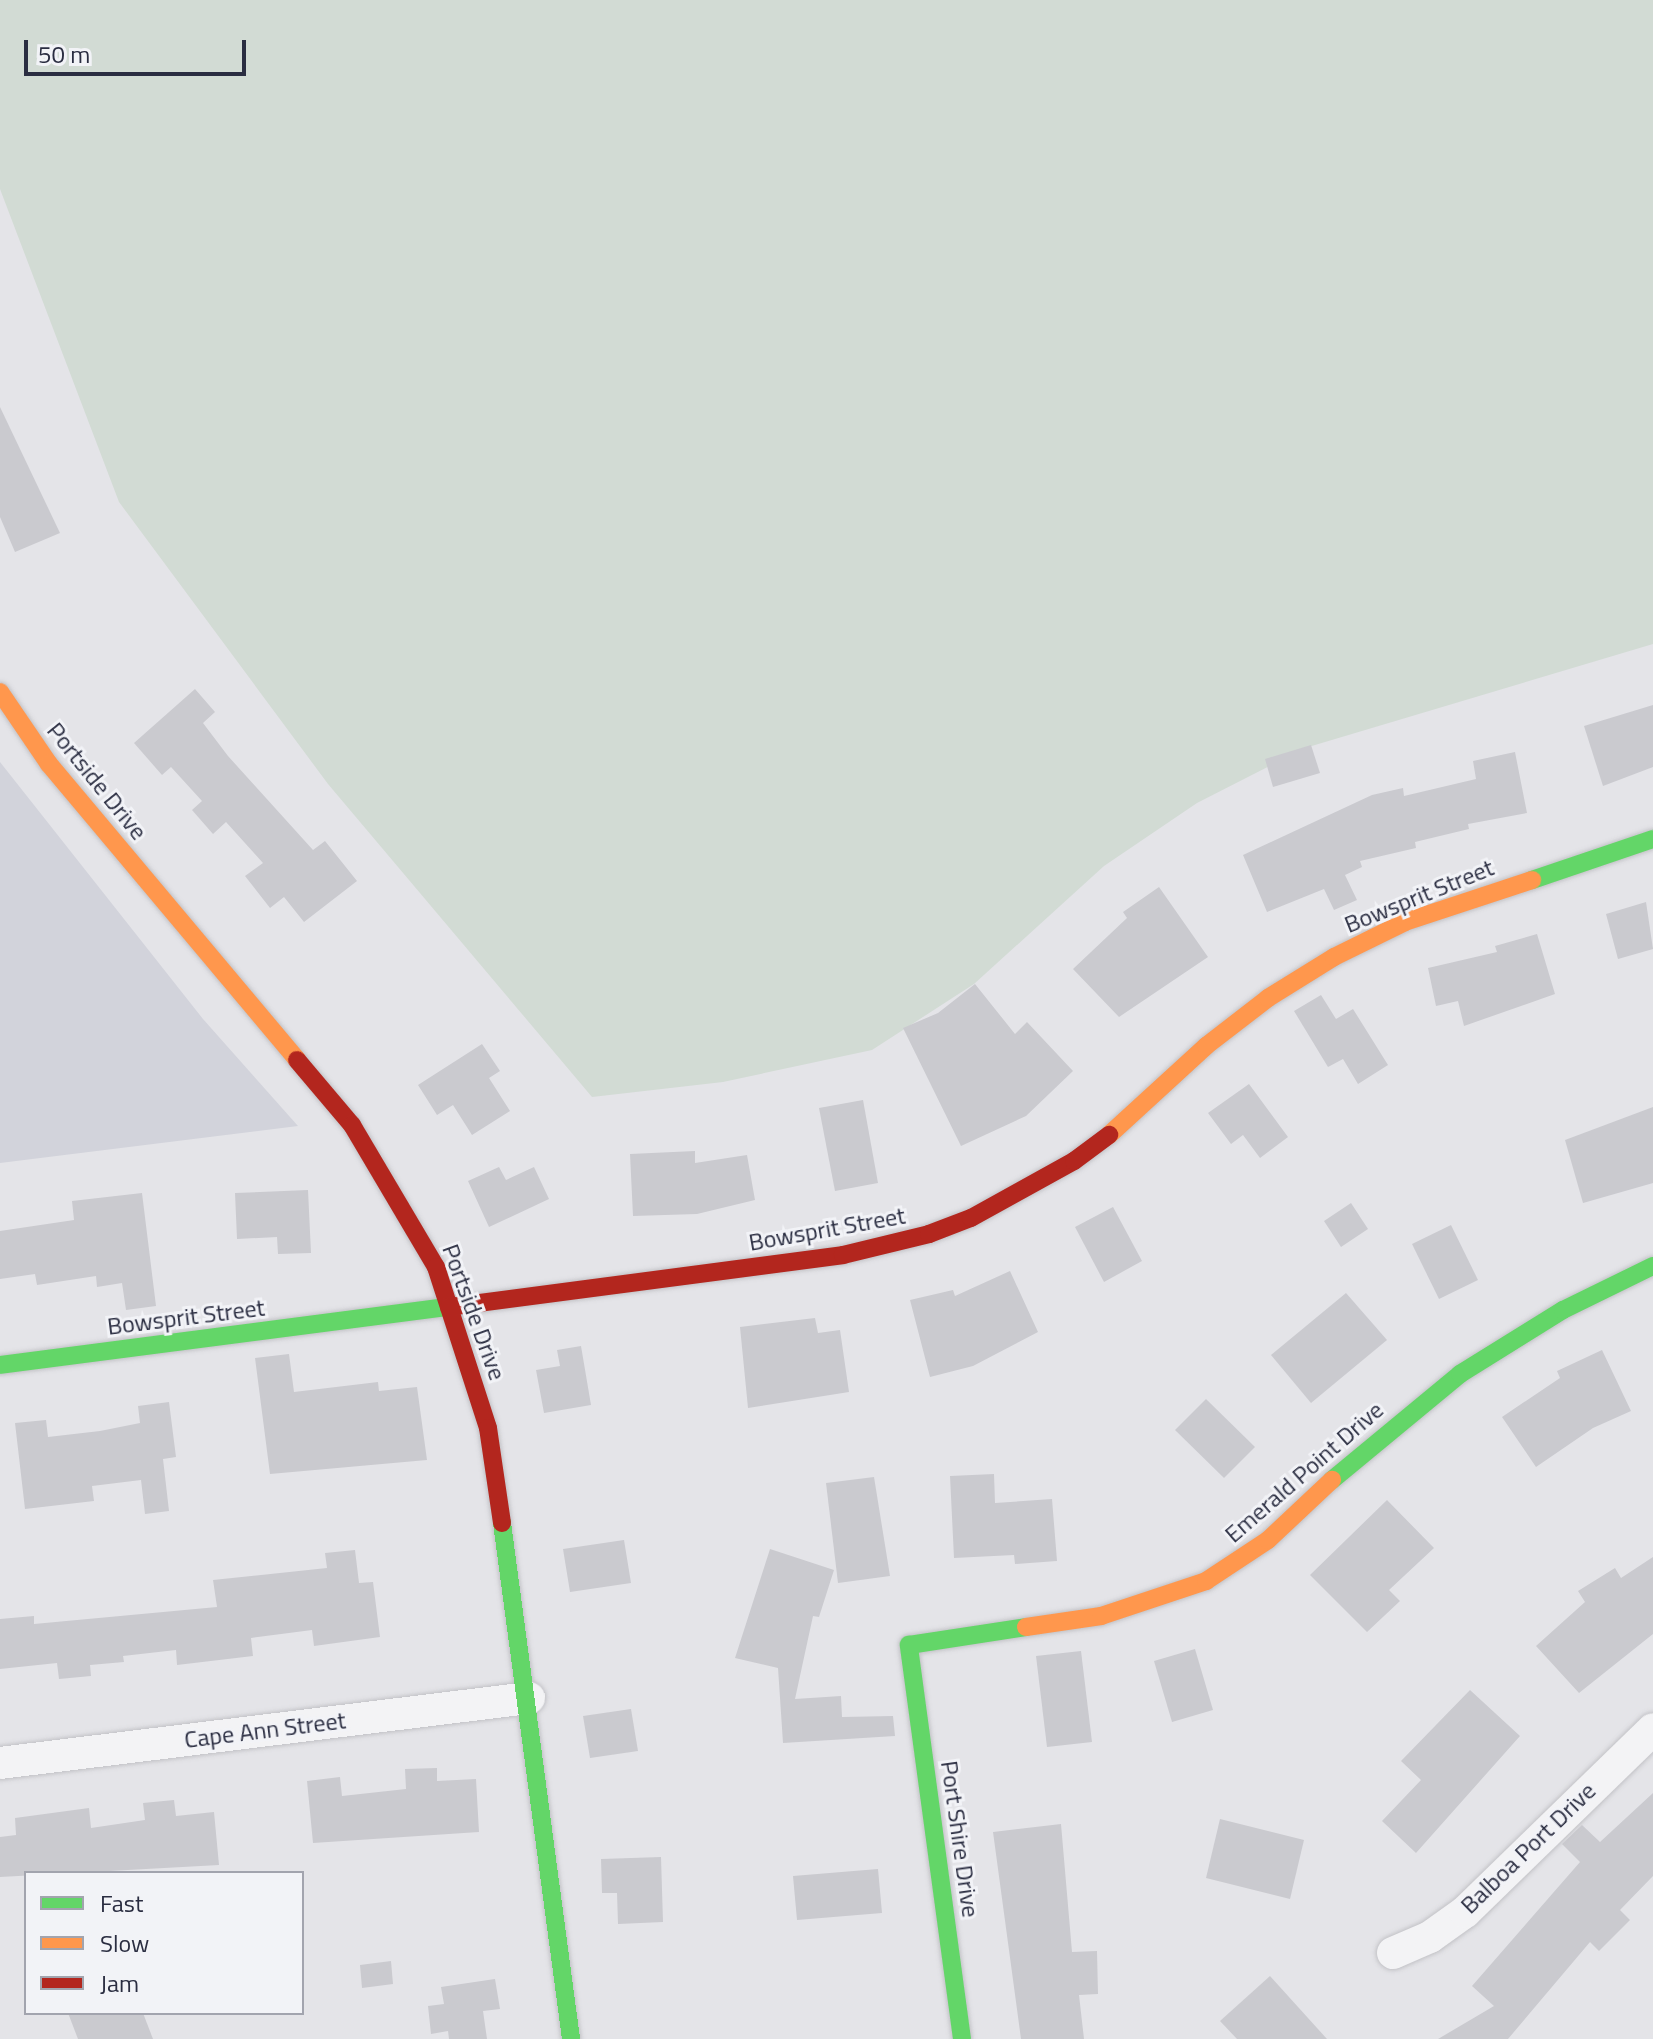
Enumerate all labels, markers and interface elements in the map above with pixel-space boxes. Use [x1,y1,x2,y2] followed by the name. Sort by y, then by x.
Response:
[28,24,250,74] scale bar
[38,36,90,72] text: 50 m
[41,717,153,845] street label: Portside Drive
[1340,853,1498,939] street label: Bowsprit Street
[746,1201,908,1257] street label: Bowsprit Street
[436,1240,512,1384] street label: Portside Drive
[106,1293,266,1341] street label: Bowsprit Street
[1219,1395,1389,1549] street label: Emerald Point Drive
[183,1706,347,1754] street label: Cape Ann Street
[935,1759,985,1919] street label: Port Shire Drive
[1455,1776,1601,1920] street label: Balboa Port Drive
[24,1871,304,2015] legend
[100,1885,143,1921] text: Fast
[100,1925,149,1961] text: Slow
[100,1965,139,2001] text: Jam

